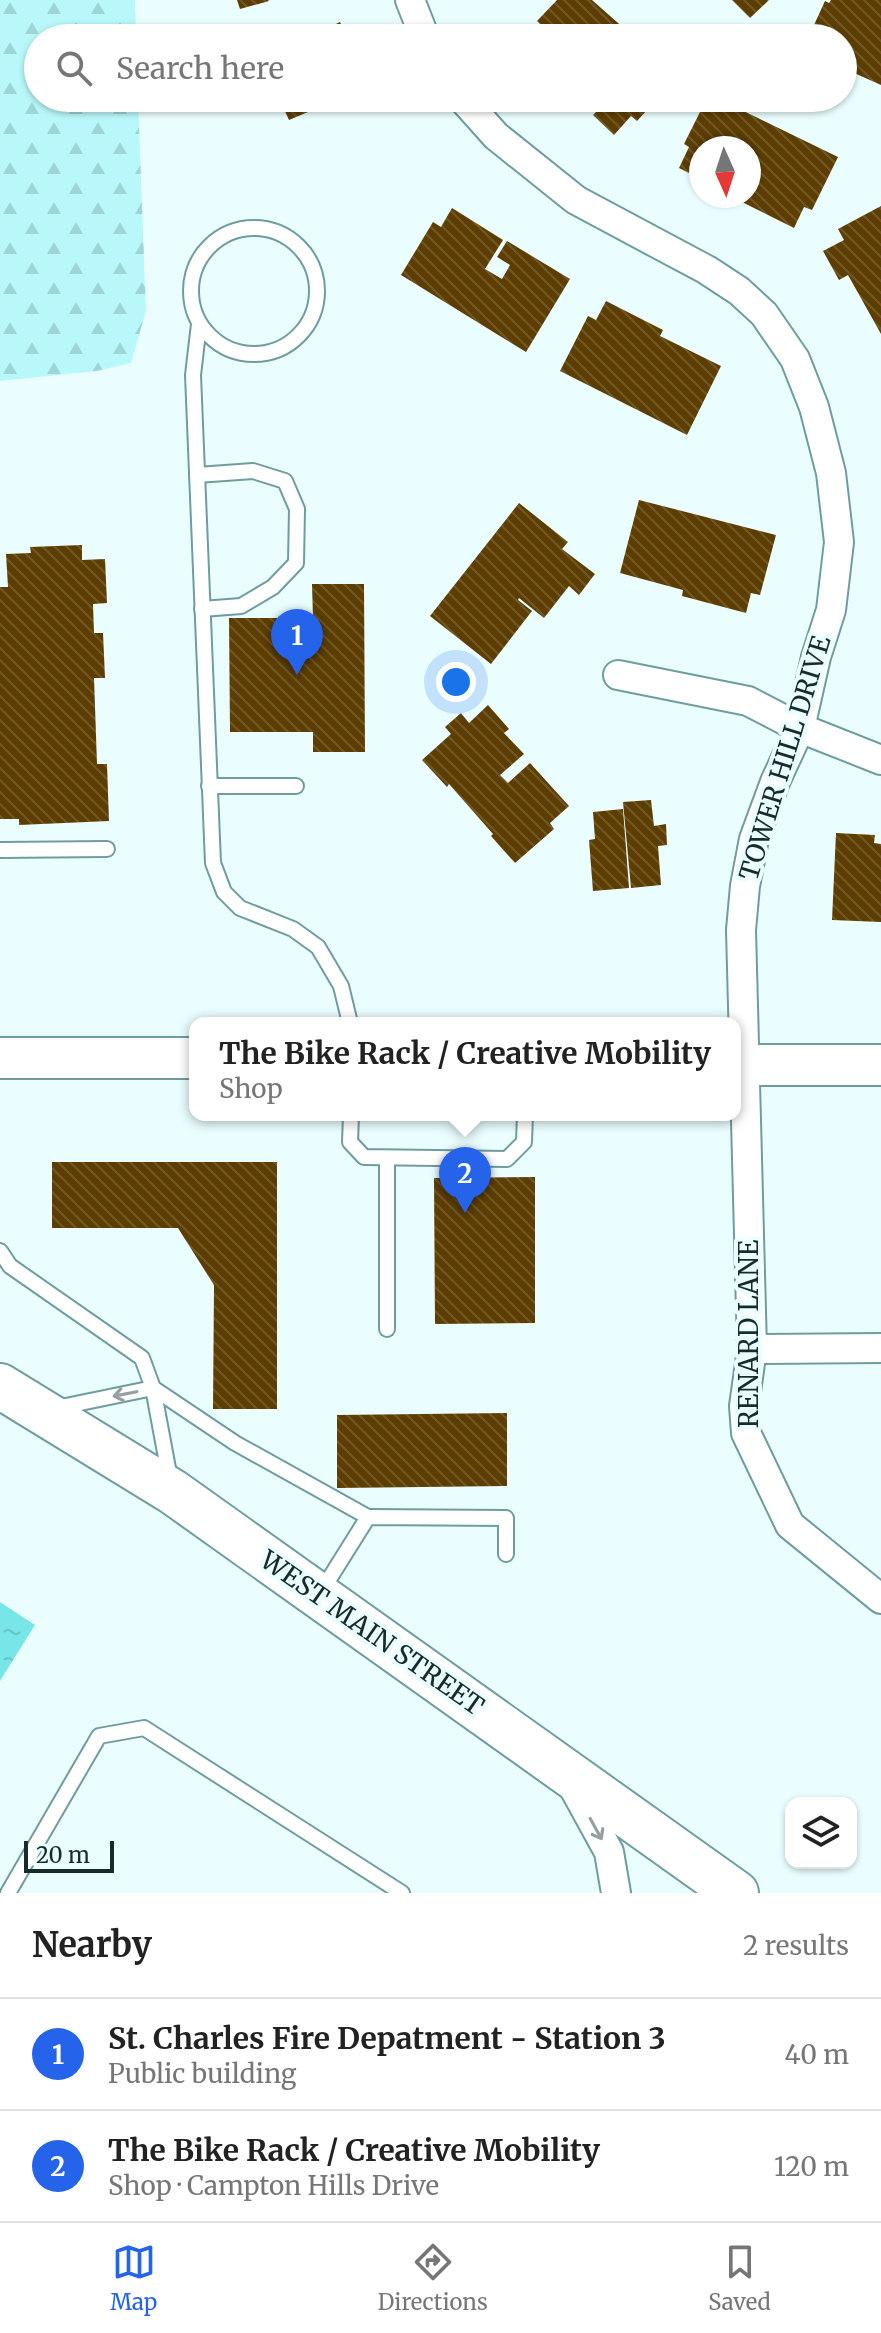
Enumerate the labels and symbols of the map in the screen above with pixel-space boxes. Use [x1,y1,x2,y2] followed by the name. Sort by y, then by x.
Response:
[689,136,761,208] north arrow
[271,609,323,675] pin: 1
[732,631,838,884] street label: TOWER HILL DRIVE
[436,662,476,702] your location
[439,1147,491,1213] pin: 2
[732,1239,765,1428] street label: RENARD LANE
[112,1387,138,1402] one-way arrow
[253,1542,491,1722] street label: WEST MAIN STREET
[589,1817,605,1841] one-way arrow
[24,1837,114,1873] scale bar

